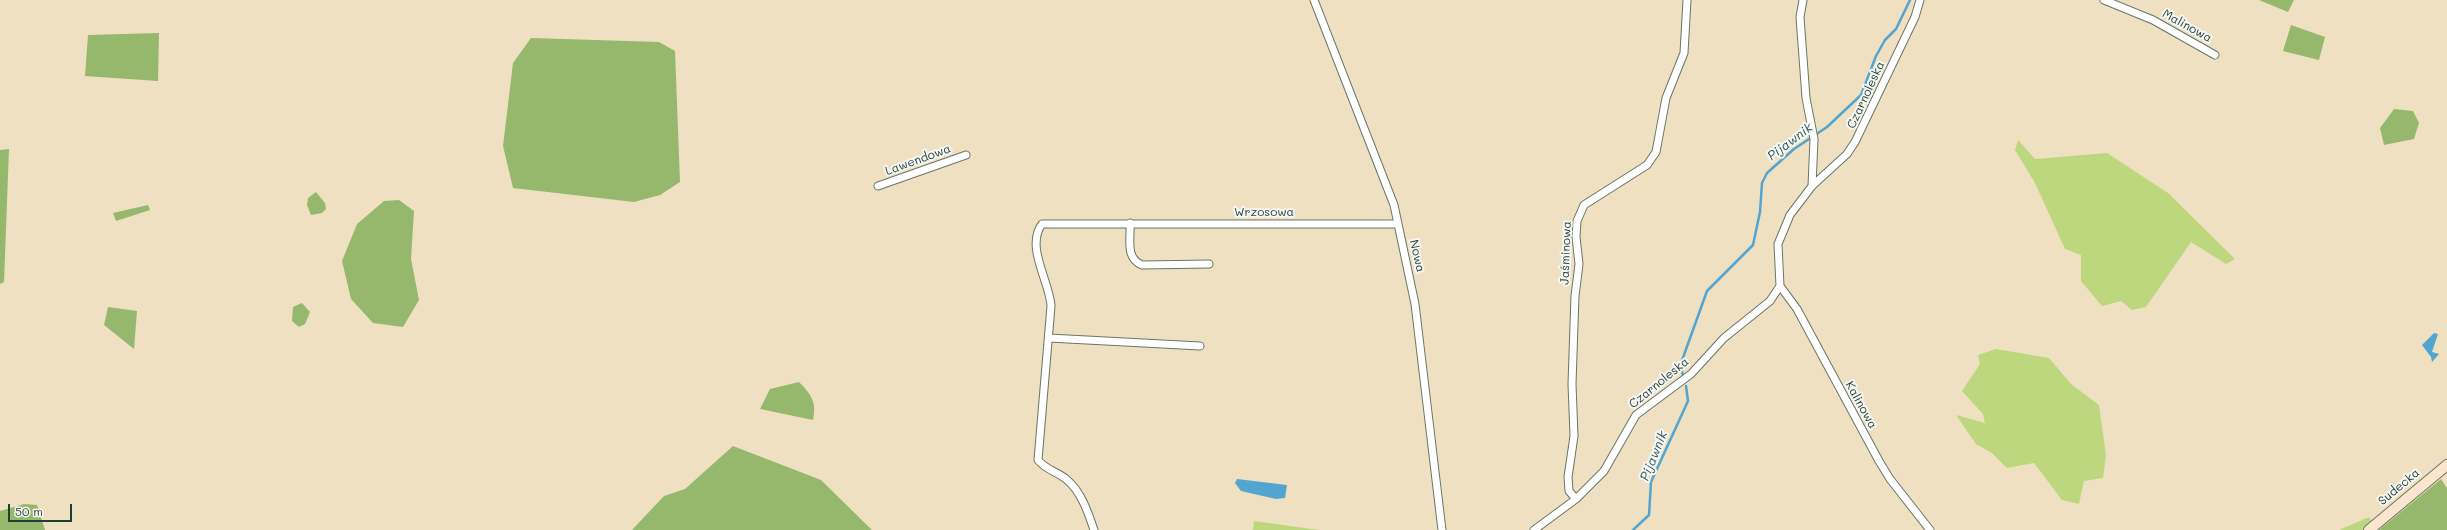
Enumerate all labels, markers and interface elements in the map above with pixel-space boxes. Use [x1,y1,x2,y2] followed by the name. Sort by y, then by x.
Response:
[2160,7,2214,45] street label: Malinowa
[1844,59,1888,131] street label: Czarnoleska
[1764,120,1816,164] water label: Pijawnik
[883,141,953,179] street label: Lawendowa
[1234,205,1294,219] street label: Wrzosowa
[1558,221,1574,285] street label: Jaśminowa
[1406,238,1428,274] street label: Nowa
[1626,355,1692,411] street label: Czarnoleska
[1842,379,1880,431] street label: Kalinowa
[1637,429,1671,483] water label: Pijawnik
[2376,466,2422,508] street label: Sudecka
[10,496,74,522] scale bar
[15,503,43,519] text: 50 m

